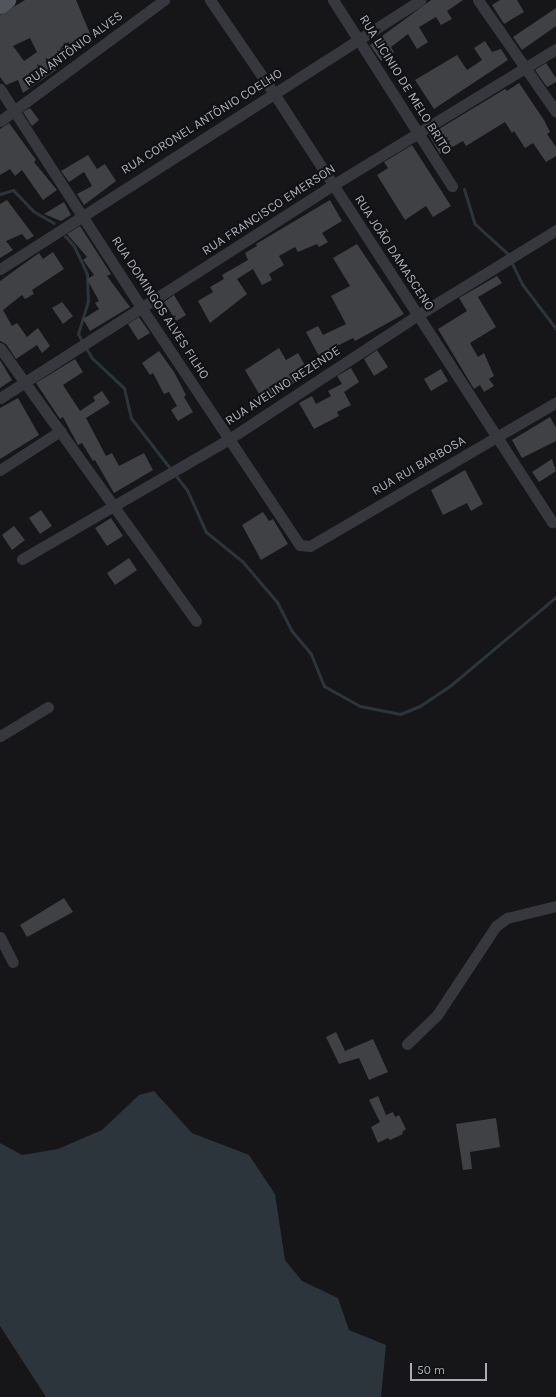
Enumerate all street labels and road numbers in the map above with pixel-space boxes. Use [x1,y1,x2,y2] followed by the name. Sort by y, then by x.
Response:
[22,8,126,90] street label: RUA ANTÔNIO ALVES
[356,12,454,158] street label: RUA LICINIO DE MELO BRITO
[118,66,286,178] street label: RUA CORONEL ANTÔNIO COELHO
[199,161,339,259] street label: RUA FRANCISCO EMERSON
[351,192,437,314] street label: RUA JOÃO DAMASCENO
[108,234,212,382] street label: RUA DOMINGOS ALVES FILHO
[223,343,343,429] street label: RUA AVELINO REZENDE
[369,433,469,499] street label: RUA RUI BARBOSA

